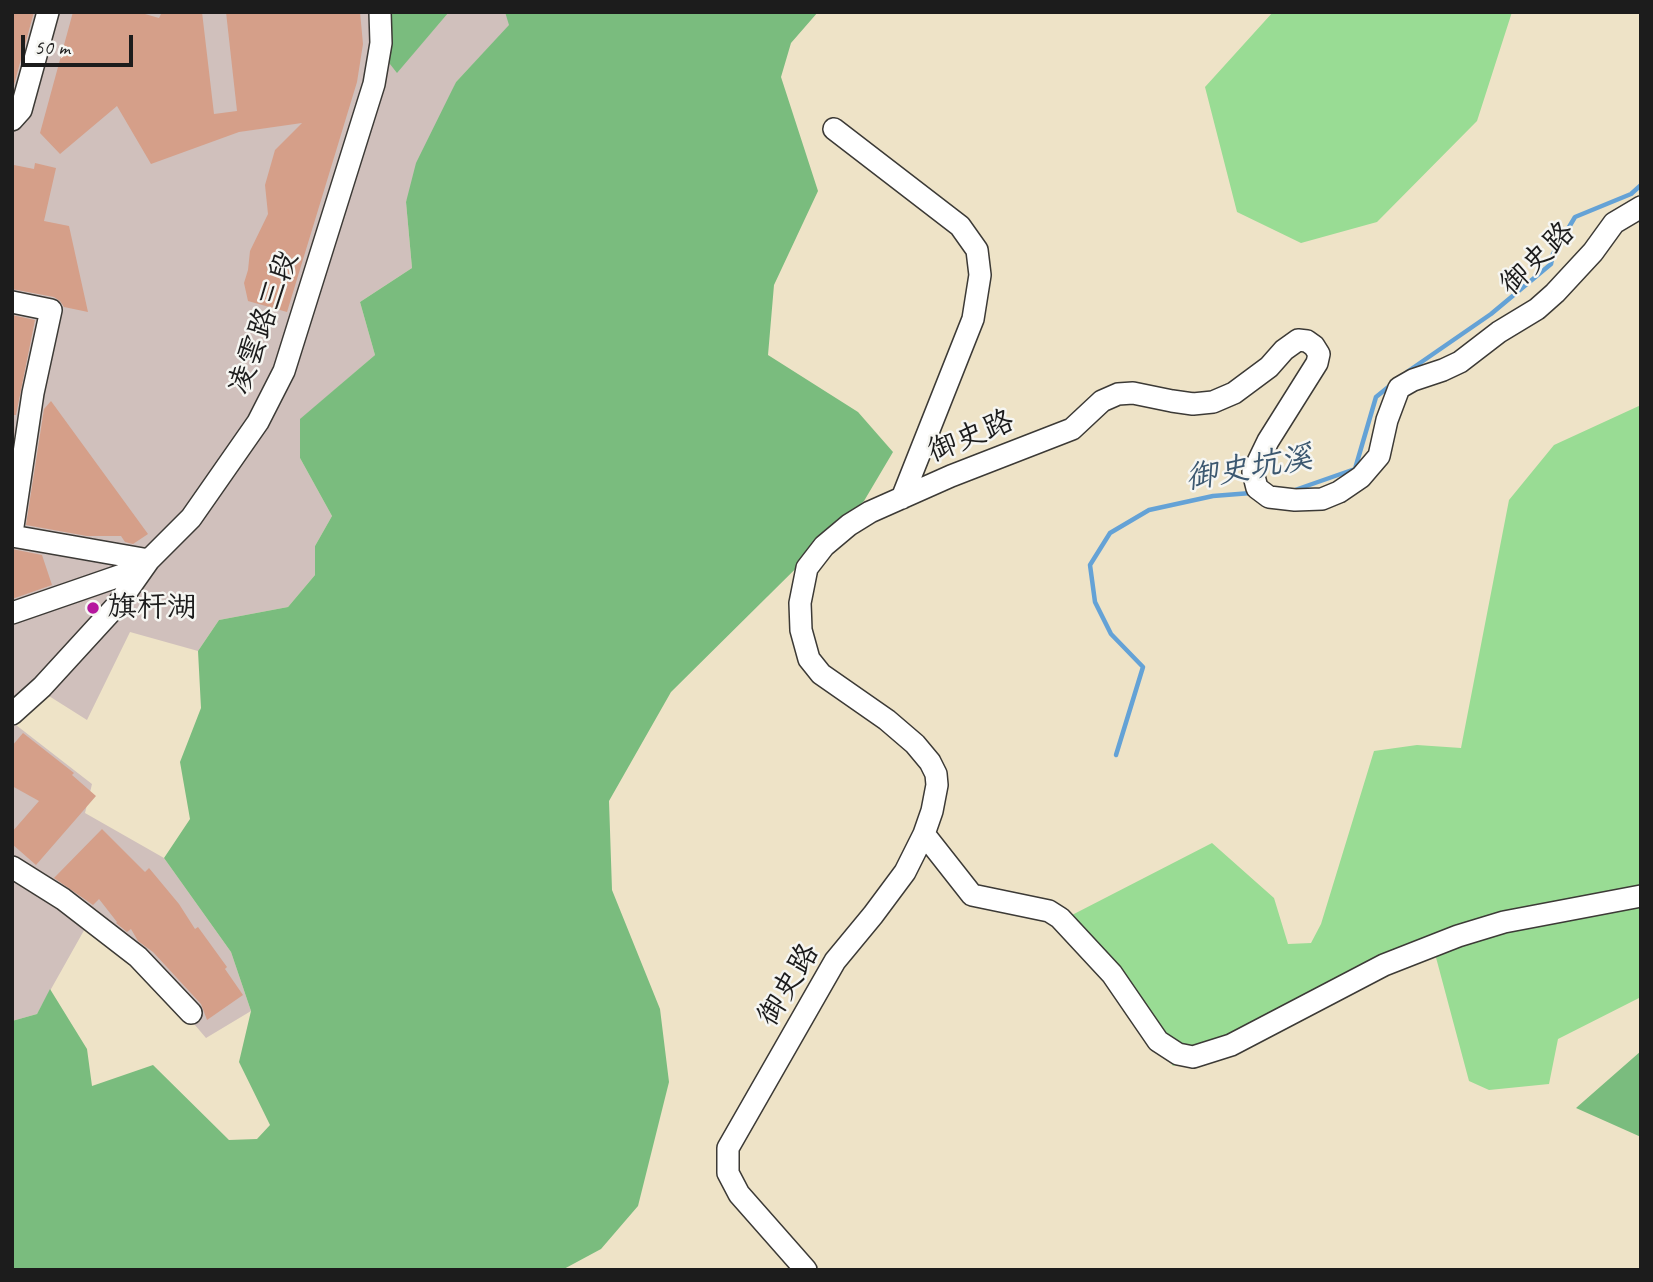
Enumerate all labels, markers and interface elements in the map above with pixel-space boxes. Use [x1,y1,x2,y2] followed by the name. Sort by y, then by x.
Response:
[24,21,136,65] scale bar
[34,34,70,60] text: 50 m
[1493,215,1583,303] street label: 御史路
[221,246,307,400] street label: 凌雲路三段
[923,403,1019,471] street label: 御史路
[1183,439,1315,499] water label: 御史坑溪
[107,590,197,626] place label: 旗杆湖
[85,600,101,616] marker: 旗杆湖
[750,937,828,1033] street label: 御史路

